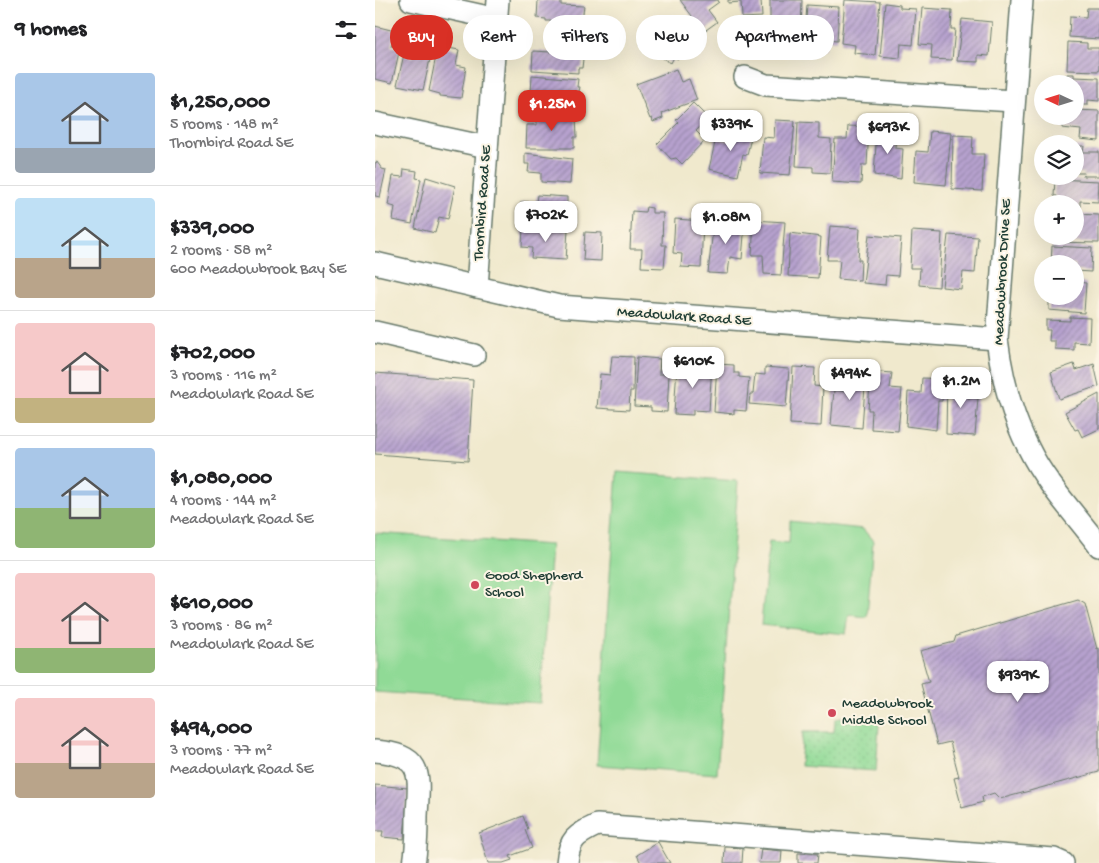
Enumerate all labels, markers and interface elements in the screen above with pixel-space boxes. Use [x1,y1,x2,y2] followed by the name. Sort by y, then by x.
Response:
[390,15,453,60] chip: Buy
[463,15,533,60] chip: Rent
[543,15,626,60] chip: Filters
[636,15,707,60] chip: New
[717,15,834,60] chip: Apartment
[332,16,360,44] icon: filters
[15,18,86,43] text: 9 homes
[1034,75,1084,125] north arrow
[1034,75,1084,305] map controls
[511,90,593,132] pin: $1.25M
[170,91,270,116] text: $1,250,000
[55,93,115,153] icon: home
[529,96,575,115] text: $1.25M
[696,110,766,152] pin: $339K
[853,112,923,155] pin: $693K
[170,116,279,135] text: 5 rooms · 148 m²
[711,116,751,135] text: $339K
[868,119,908,138] text: $693K
[170,135,293,154] text: Thornbird Road SE
[1034,135,1084,185] button: layers
[470,144,496,262] street label: Thornbird Road SE
[1034,195,1084,245] button: +
[990,198,1016,346] street label: Meadowbrook Drive SE
[511,200,581,243] pin: $702K
[685,202,767,245] pin: $1.08M
[525,207,567,226] text: $702K
[702,209,750,228] text: $1.08M
[170,217,254,242] text: $339,000
[55,218,115,278] icon: home
[170,242,272,261] text: 2 rooms · 58 m²
[1034,255,1084,305] button: −
[170,261,346,280] text: 600 Meadowbrook Bay SE
[616,303,752,331] street label: Meadowlark Road SE
[170,342,255,367] text: $702,000
[55,343,115,403] icon: home
[658,346,728,389] pin: $610K
[673,353,713,372] text: $610K
[815,358,885,401] pin: $494K
[830,365,870,384] text: $494K
[926,366,996,409] pin: $1.2M
[170,367,277,386] text: 3 rooms · 116 m²
[942,373,980,392] text: $1.2M
[170,386,313,405] text: Meadowlark Road SE
[170,467,272,492] text: $1,080,000
[55,468,115,528] icon: home
[170,492,277,511] text: 4 rooms · 144 m²
[170,511,313,530] text: Meadowlark Road SE
[485,567,584,602] place label: Good Shepherd School
[469,579,481,591] marker: Good Shepherd School
[170,592,253,617] text: $610,000
[55,593,115,653] icon: home
[170,617,273,636] text: 3 rooms · 86 m²
[170,636,313,655] text: Meadowlark Road SE
[983,660,1053,703] pin: $939K
[998,667,1038,686] text: $939K
[842,695,933,730] place label: Meadowbrook Middle School
[826,707,838,719] marker: Meadowbrook Middle School
[170,717,252,742] text: $494,000
[55,718,115,778] icon: home
[170,742,272,761] text: 3 rooms · 77 m²
[170,761,313,780] text: Meadowlark Road SE

